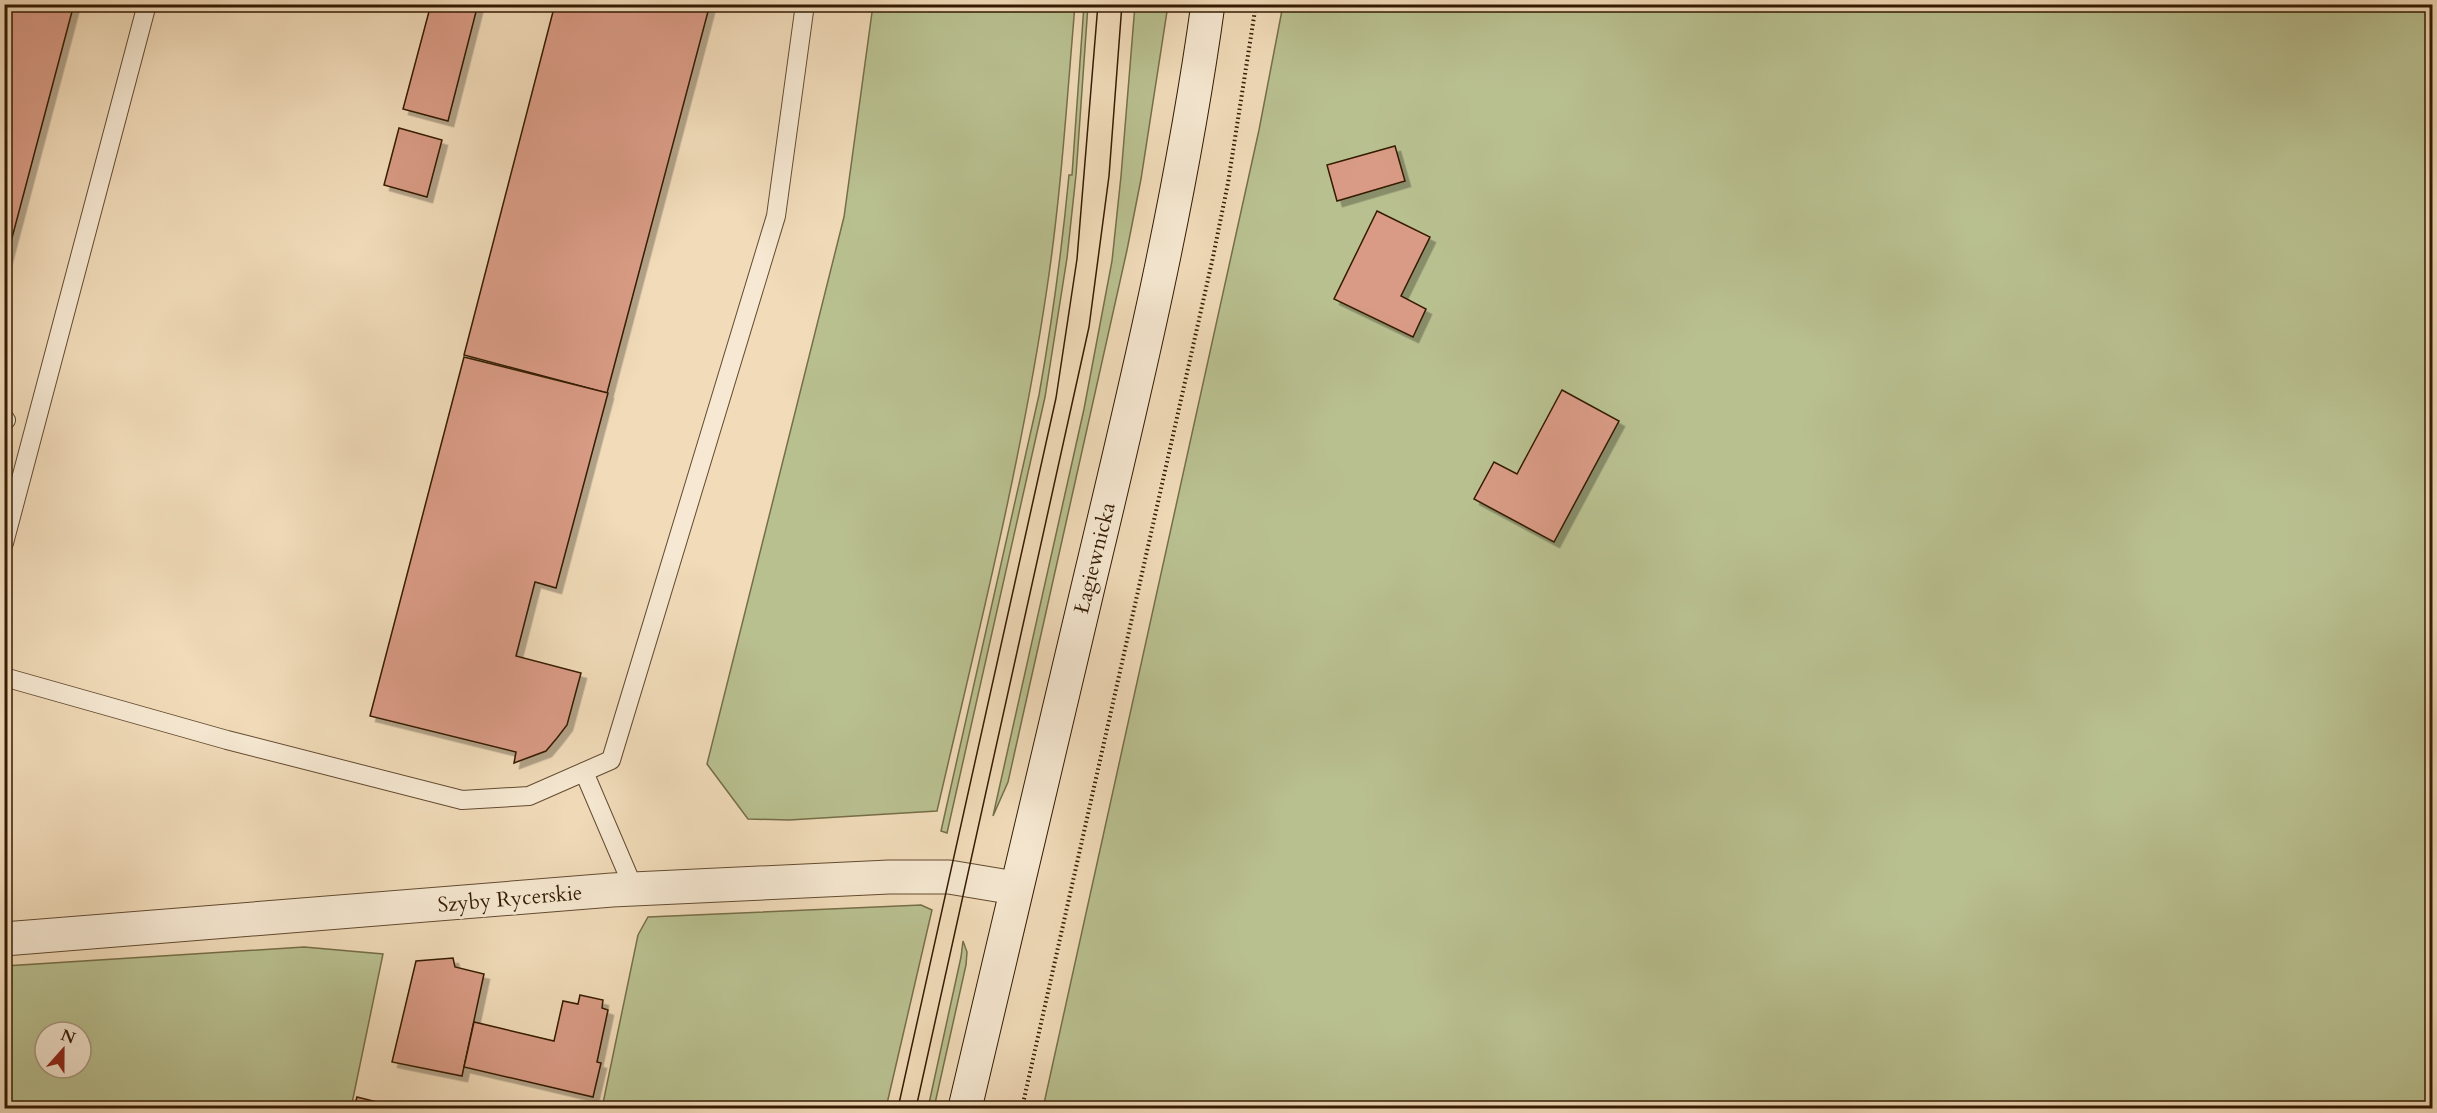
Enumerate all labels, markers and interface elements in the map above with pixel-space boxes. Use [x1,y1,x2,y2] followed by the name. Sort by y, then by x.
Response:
[1067,499,1123,617] street label: Łagiewnicka
[436,878,584,920] street label: Szyby Rycerskie
[33,1020,93,1080] north arrow
[58,1024,79,1050] text: N

